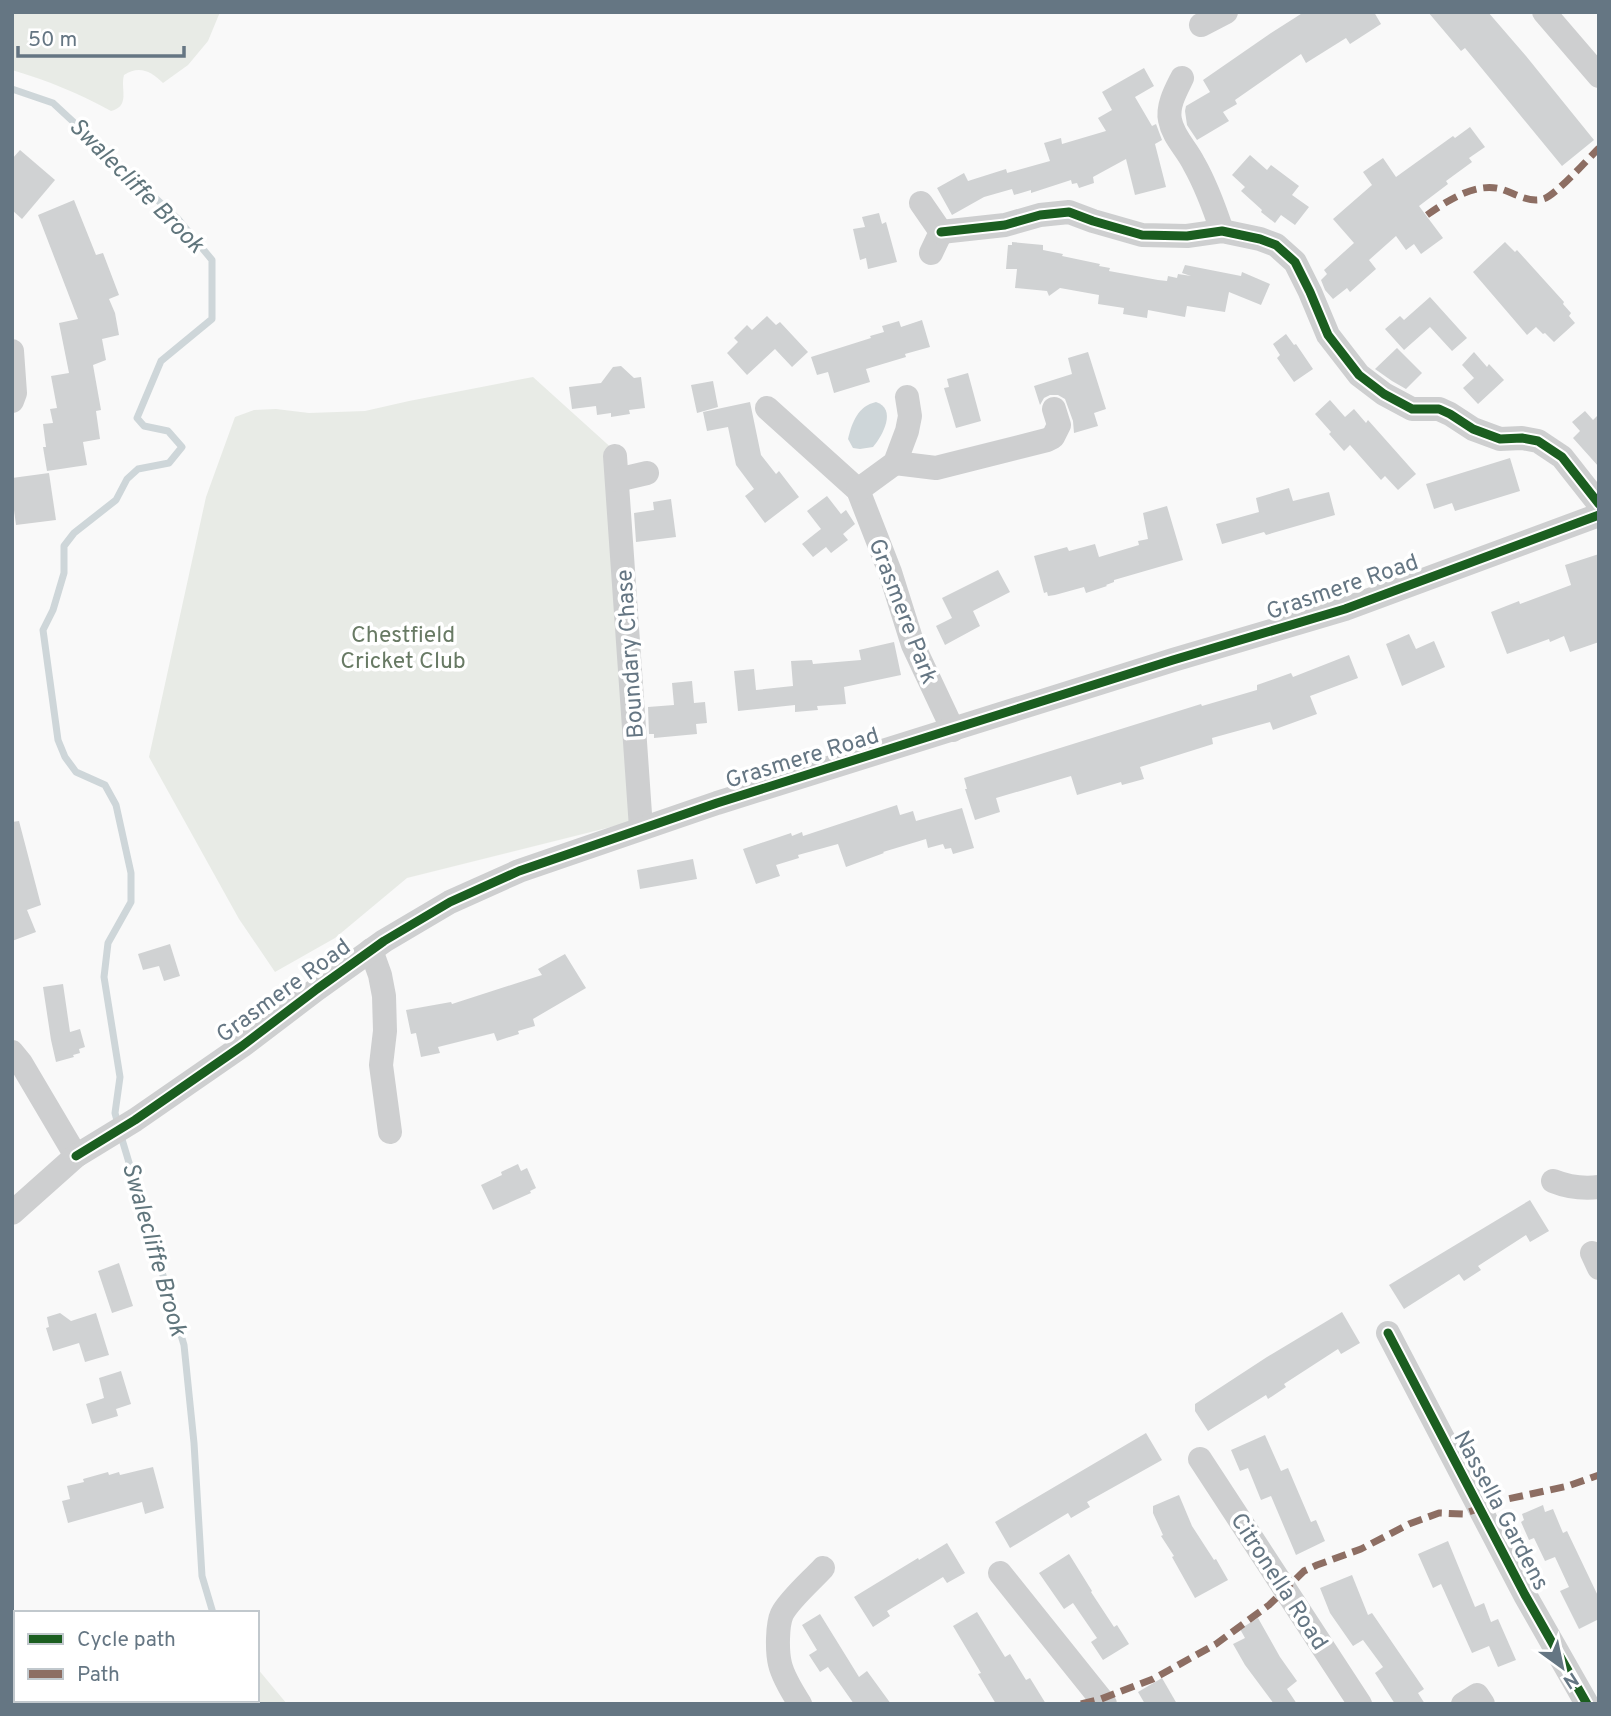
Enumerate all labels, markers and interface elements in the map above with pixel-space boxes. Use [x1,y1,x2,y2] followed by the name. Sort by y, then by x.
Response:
[18,14,184,58] scale bar
[28,27,77,54] text: 50 m
[62,112,210,261] water label: Swalecliffe Brook
[861,535,943,689] street label: Grasmere Park
[1263,549,1423,628] street label: Grasmere Road
[611,568,652,739] street label: Boundary Chase
[340,622,466,677] park label: Chestfield Cricket Club
[722,722,883,797] street label: Grasmere Road
[212,934,357,1050] street label: Grasmere Road
[114,1159,192,1341] water label: Swalecliffe Brook
[1445,1426,1554,1596] street label: Nassella Gardens
[1223,1508,1333,1657] street label: Citronella Road
[14,1611,259,1702] legend
[77,1627,176,1654] text: Cycle path
[1527,1632,1597,1702] north arrow
[77,1662,120,1689] text: Path
[1558,1666,1582,1693] text: N

